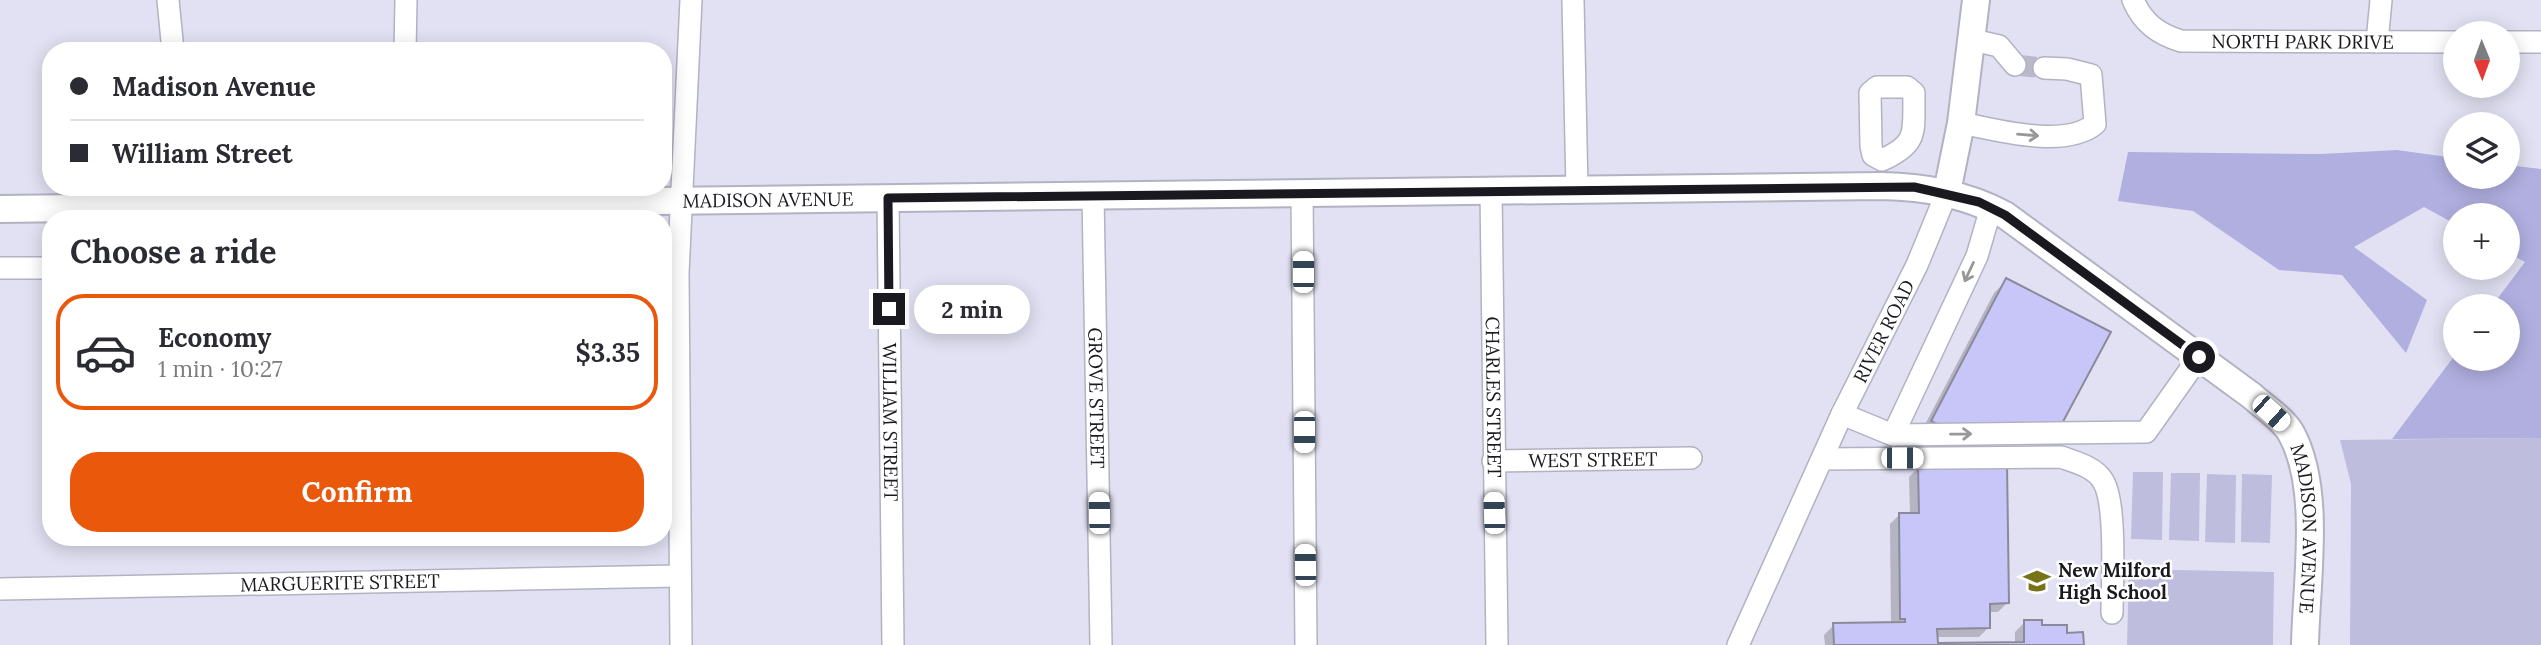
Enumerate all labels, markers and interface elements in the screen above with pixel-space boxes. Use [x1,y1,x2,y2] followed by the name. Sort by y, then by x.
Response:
[2443,21,2520,98] north arrow
[2443,21,2520,371] map controls
[2211,29,2394,54] street label: NORTH PARK DRIVE
[112,70,316,103] text: Madison Avenue
[2443,112,2520,189] button: layers
[2016,129,2039,142] one-way arrow
[112,137,292,170] text: William Street
[682,187,854,213] street label: MADISON AVENUE
[2443,203,2520,280] button: +
[70,231,277,272] text: Choose a ride
[1293,251,1314,293] car
[1962,261,1975,282] one-way arrow
[1848,276,1920,387] street label: RIVER ROAD
[914,284,1029,334] callout: 2 min
[873,293,905,325] route end
[2443,294,2520,371] button: −
[941,295,1003,324] text: 2 min
[1481,316,1507,478] street label: CHARLES STREET
[74,321,137,384] icon: car
[158,321,271,354] text: Economy
[1083,327,1110,469] street label: GROVE STREET
[575,336,640,369] text: $3.35
[2183,341,2215,373] route start
[878,343,903,501] street label: WILLIAM STREET
[158,354,283,383] text: 1 min · 10:27
[2249,391,2294,435] car
[1294,411,1315,453] car
[1949,428,1972,441] one-way arrow
[2285,440,2322,615] street label: MADISON AVENUE
[1528,447,1658,472] street label: WEST STREET
[1882,448,1924,469] car
[70,452,644,532] button: Confirm
[1089,492,1110,534] car
[1483,492,1506,534] car
[1295,544,1316,586] car
[2058,558,2171,604] place label: New Milford High School
[2022,566,2052,596] school or university icon: New Milford High School
[240,569,440,596] street label: MARGUERITE STREET

